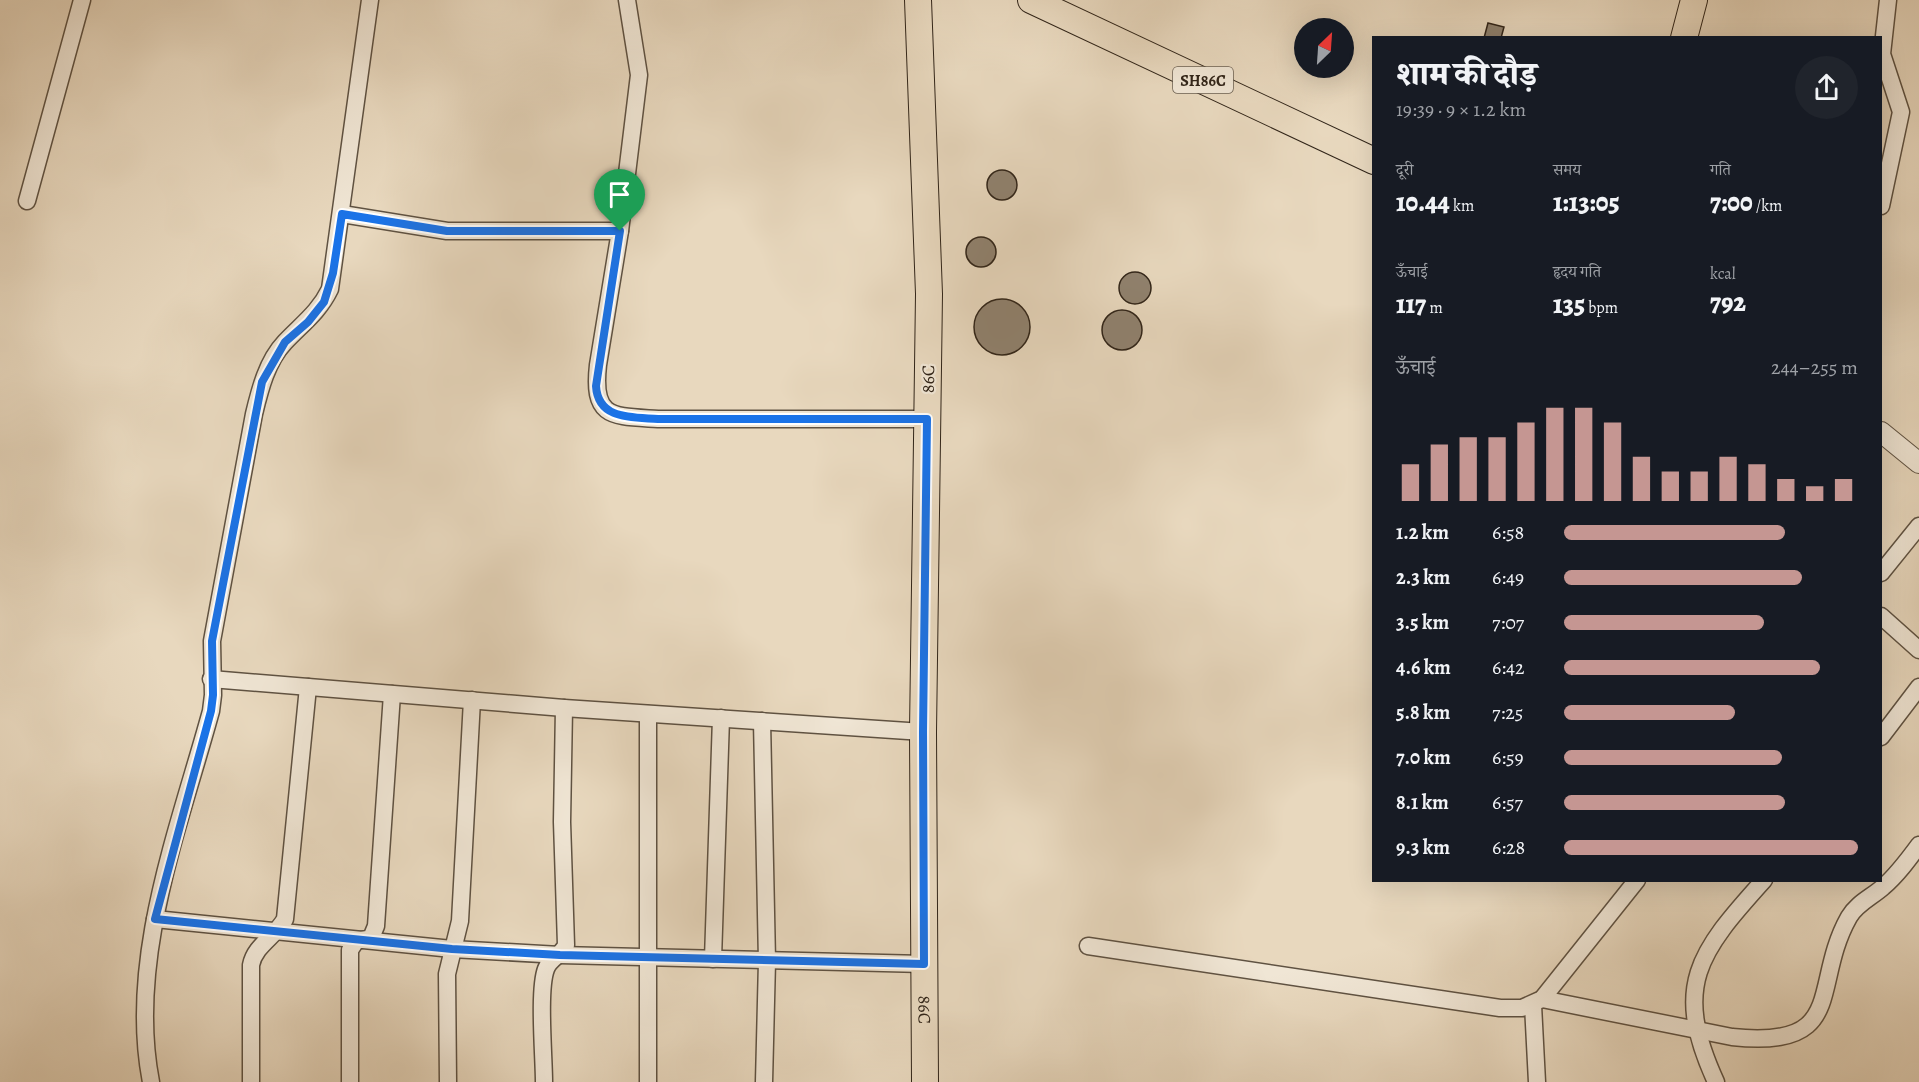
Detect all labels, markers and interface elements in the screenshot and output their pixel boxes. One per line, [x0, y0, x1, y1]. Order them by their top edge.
north arrow [1294, 18, 1354, 78]
map controls [1294, 18, 1354, 78]
text: शाम की दौड़ [1396, 51, 1537, 96]
button: share [1795, 56, 1858, 119]
road number: SH86C [1173, 67, 1233, 93]
text: 19:39 · 9 × 1.2 km [1396, 96, 1526, 123]
text: दूरी [1396, 159, 1413, 181]
text: समय [1553, 159, 1581, 181]
text: गति [1710, 159, 1731, 181]
pin [594, 169, 645, 231]
icon: arrive [603, 178, 636, 211]
text: 10.44 [1396, 185, 1450, 220]
text: 1:13:05 [1553, 185, 1620, 220]
text: 7:00 [1710, 185, 1753, 220]
text: km [1450, 195, 1474, 217]
text: /km [1753, 195, 1782, 217]
text: ऊँचाई [1396, 261, 1428, 283]
text: हृदय गति [1553, 261, 1601, 283]
text: kcal [1710, 263, 1736, 285]
text: 792 [1710, 285, 1746, 320]
text: 117 [1396, 287, 1426, 322]
text: 135 [1553, 287, 1585, 322]
text: m [1426, 297, 1443, 319]
text: bpm [1585, 297, 1618, 319]
text: ऊँचाई [1396, 354, 1435, 381]
text: 244–255 m [1771, 354, 1858, 381]
street label: 86C [916, 365, 940, 393]
text: 1.2 km [1396, 519, 1449, 546]
text: 6:58 [1492, 519, 1524, 546]
text: 2.3 km [1396, 564, 1450, 591]
text: 6:49 [1492, 564, 1524, 591]
text: 3.5 km [1396, 609, 1449, 636]
text: 7:07 [1492, 609, 1524, 636]
text: 4.6 km [1396, 654, 1451, 681]
text: 6:42 [1492, 654, 1525, 681]
text: 5.8 km [1396, 699, 1450, 726]
text: 7:25 [1492, 699, 1523, 726]
text: 7.0 km [1396, 744, 1451, 771]
text: 6:59 [1492, 744, 1524, 771]
text: 8.1 km [1396, 789, 1449, 816]
text: 6:57 [1492, 789, 1523, 816]
text: 9.3 km [1396, 834, 1450, 861]
text: 6:28 [1492, 834, 1525, 861]
street label: 86C [913, 996, 937, 1024]

